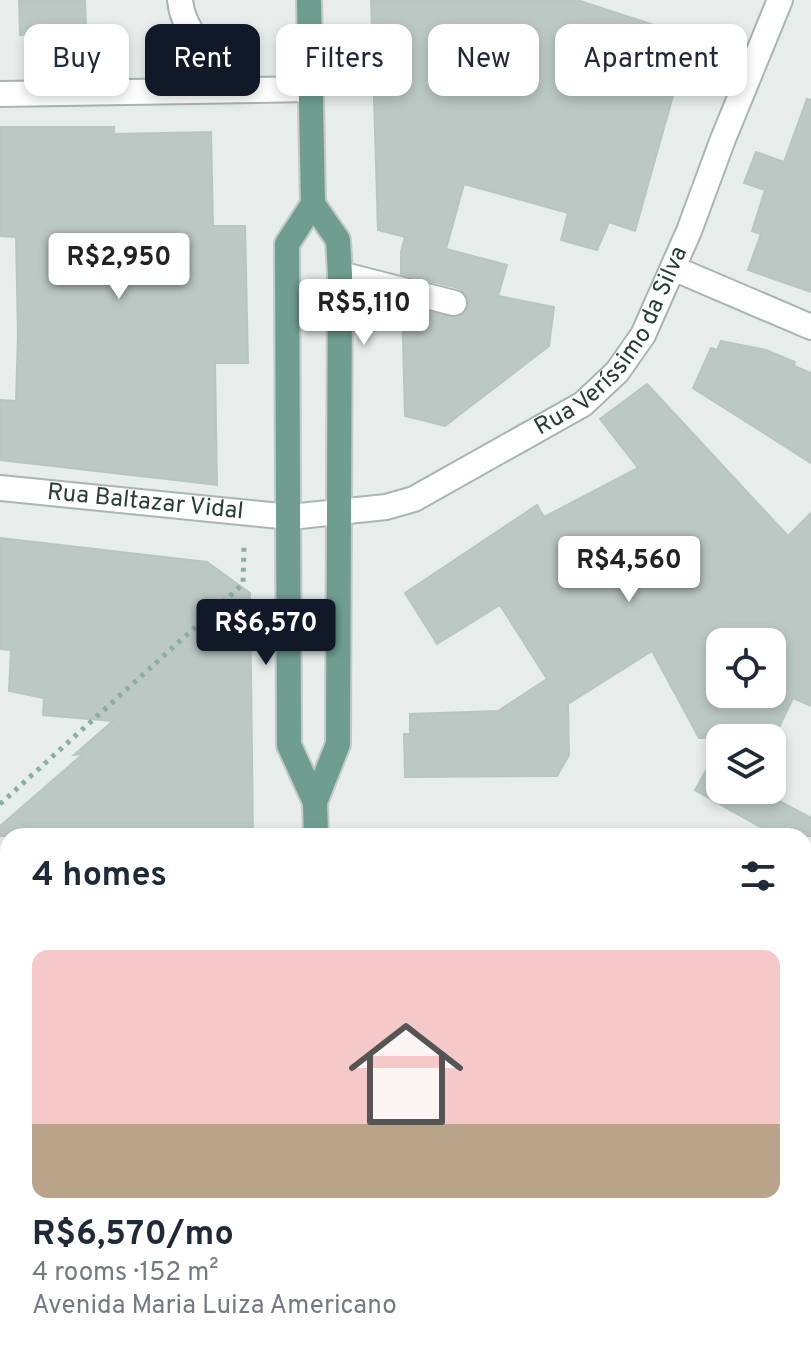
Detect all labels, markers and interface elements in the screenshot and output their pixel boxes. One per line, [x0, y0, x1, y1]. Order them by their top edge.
chip: Buy [24, 24, 129, 96]
chip: Rent [145, 24, 260, 96]
chip: Filters [276, 24, 412, 96]
chip: New [428, 24, 539, 96]
chip: Apartment [555, 24, 747, 96]
pin: R$2,950 [45, 233, 193, 301]
text: R$2,950 [67, 242, 171, 275]
street label: Rua Veríssimo da Silva [529, 242, 695, 443]
pin: R$5,110 [290, 279, 438, 347]
text: R$5,110 [317, 288, 411, 321]
street label: Rua Baltazar Vidal [46, 478, 245, 527]
pin: R$4,560 [555, 536, 703, 604]
text: R$4,560 [576, 545, 682, 578]
pin: R$6,570 [192, 599, 340, 667]
text: R$6,570 [214, 608, 318, 641]
map controls [706, 628, 786, 804]
button: locate [706, 628, 786, 708]
button: layers [706, 724, 786, 804]
icon: filters [736, 854, 780, 898]
text: 4 homes [32, 855, 167, 898]
icon: home [334, 1002, 478, 1146]
text: R$6,570/mo [32, 1214, 234, 1257]
text: 4 rooms · 152 m² [32, 1257, 219, 1290]
text: Avenida Maria Luiza Americano [32, 1290, 397, 1323]

